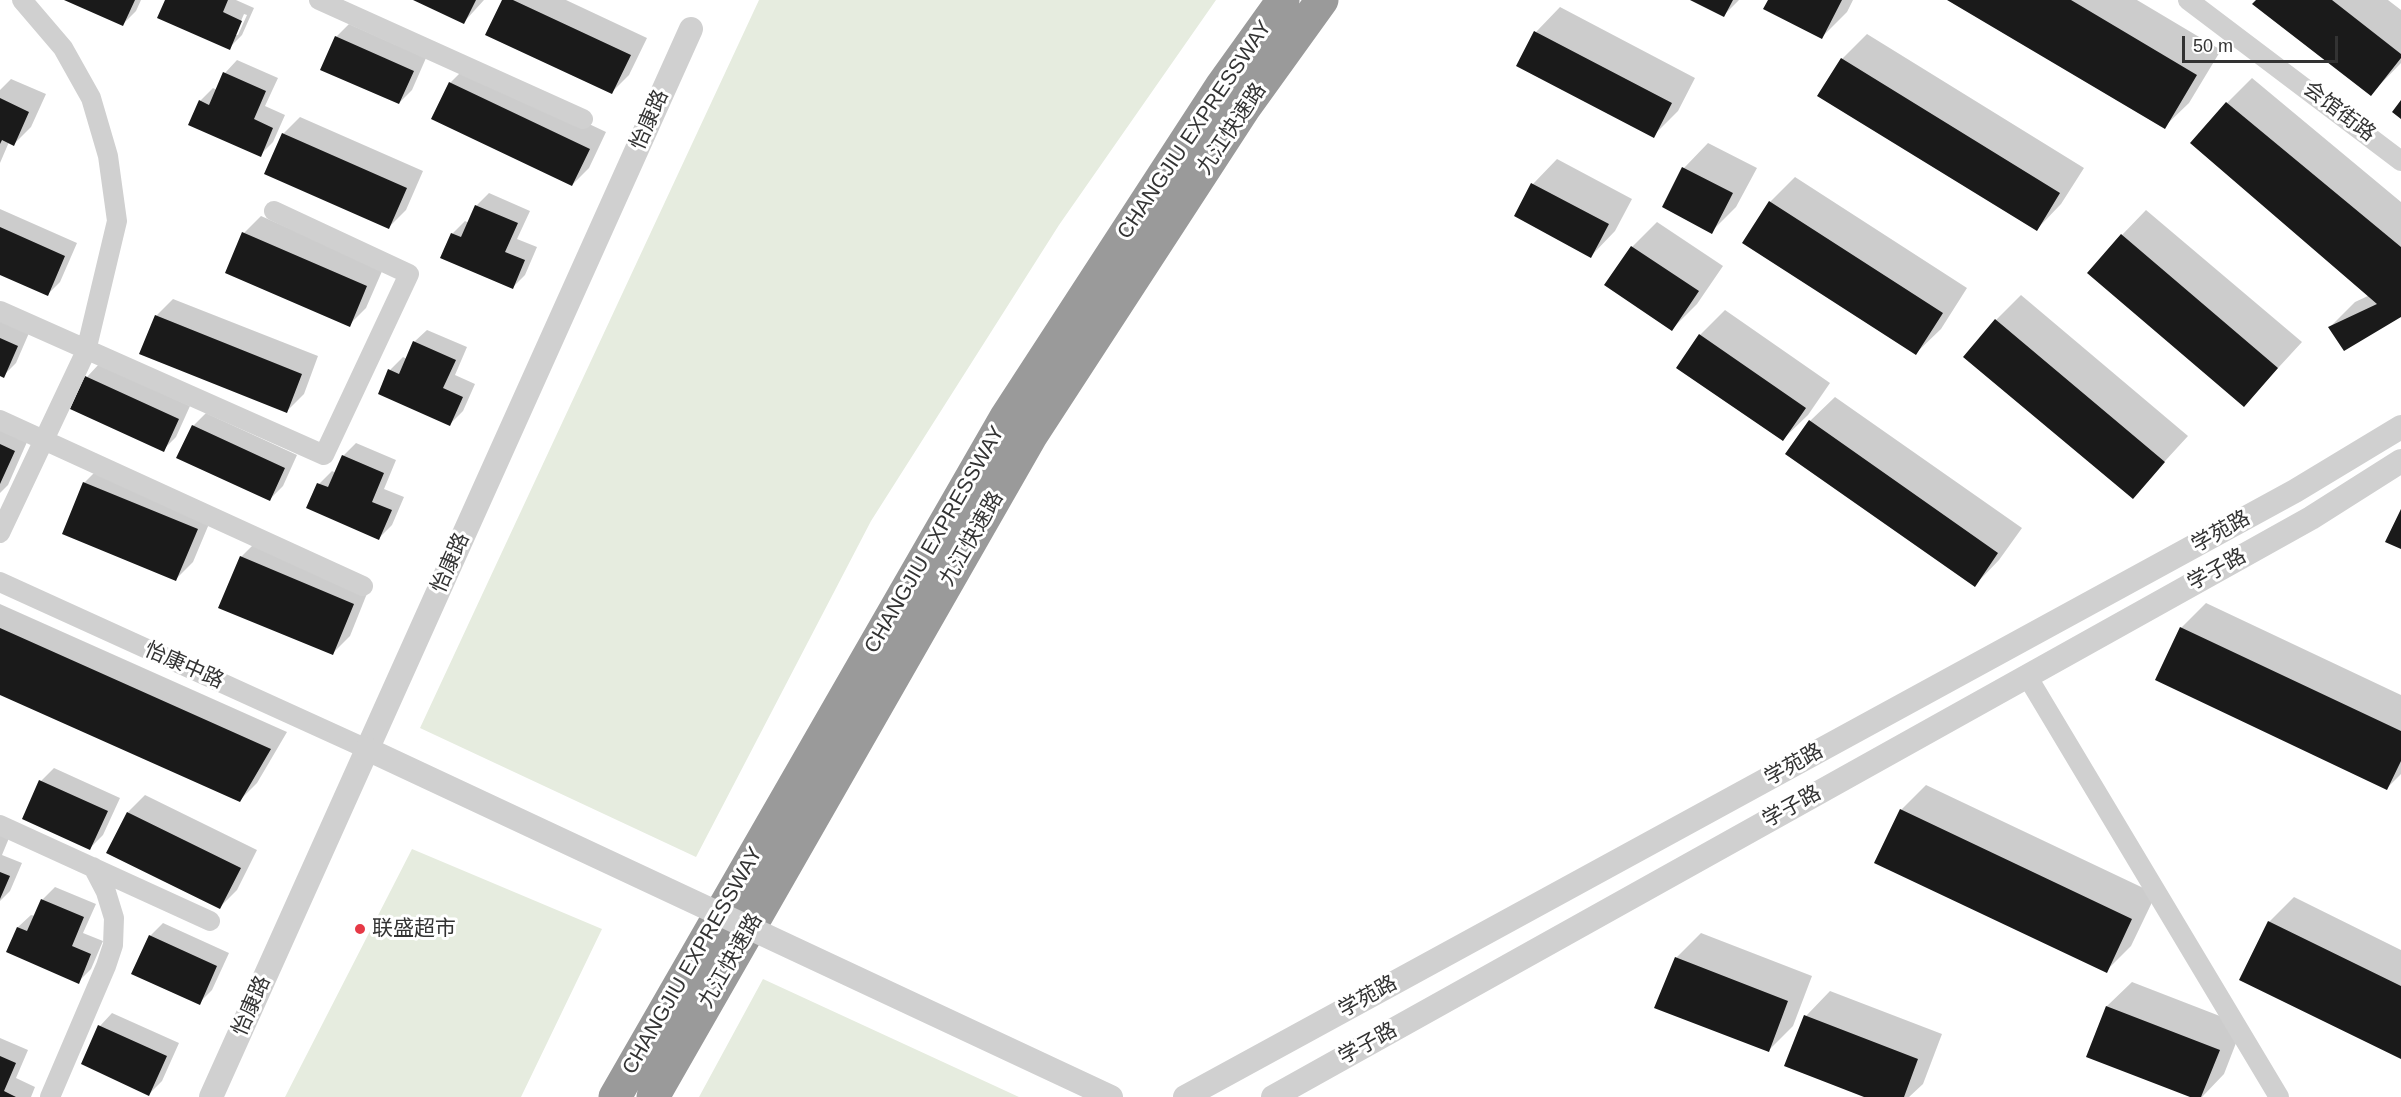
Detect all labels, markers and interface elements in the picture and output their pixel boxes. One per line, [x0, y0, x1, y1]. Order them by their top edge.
street label: CHANGJIU EXPRESSWAY [1112, 16, 1278, 244]
scale bar [2185, 24, 2341, 62]
text: 50 m [2193, 36, 2233, 56]
street label: 会馆街路 [2298, 77, 2380, 147]
street label: 九江快速路 [1192, 78, 1272, 180]
street label: 怡康路 [626, 86, 674, 154]
street label: CHANGJIU EXPRESSWAY [860, 422, 1010, 658]
street label: 九江快速路 [935, 487, 1009, 591]
street label: 学苑路 [2187, 506, 2255, 558]
street label: 怡康路 [427, 529, 475, 597]
street label: 学子路 [2183, 544, 2251, 596]
street label: 怡康中路 [141, 637, 227, 695]
street label: 学苑路 [1760, 739, 1828, 791]
street label: 学子路 [1758, 781, 1826, 833]
street label: CHANGJIU EXPRESSWAY [618, 843, 768, 1079]
street label: 九江快速路 [694, 909, 768, 1013]
place label: 联盛超市 [372, 916, 456, 942]
marker: 联盛超市 [353, 922, 367, 936]
street label: 学苑路 [1334, 971, 1402, 1023]
street label: 怡康路 [228, 972, 276, 1040]
street label: 学子路 [1334, 1018, 1402, 1070]

